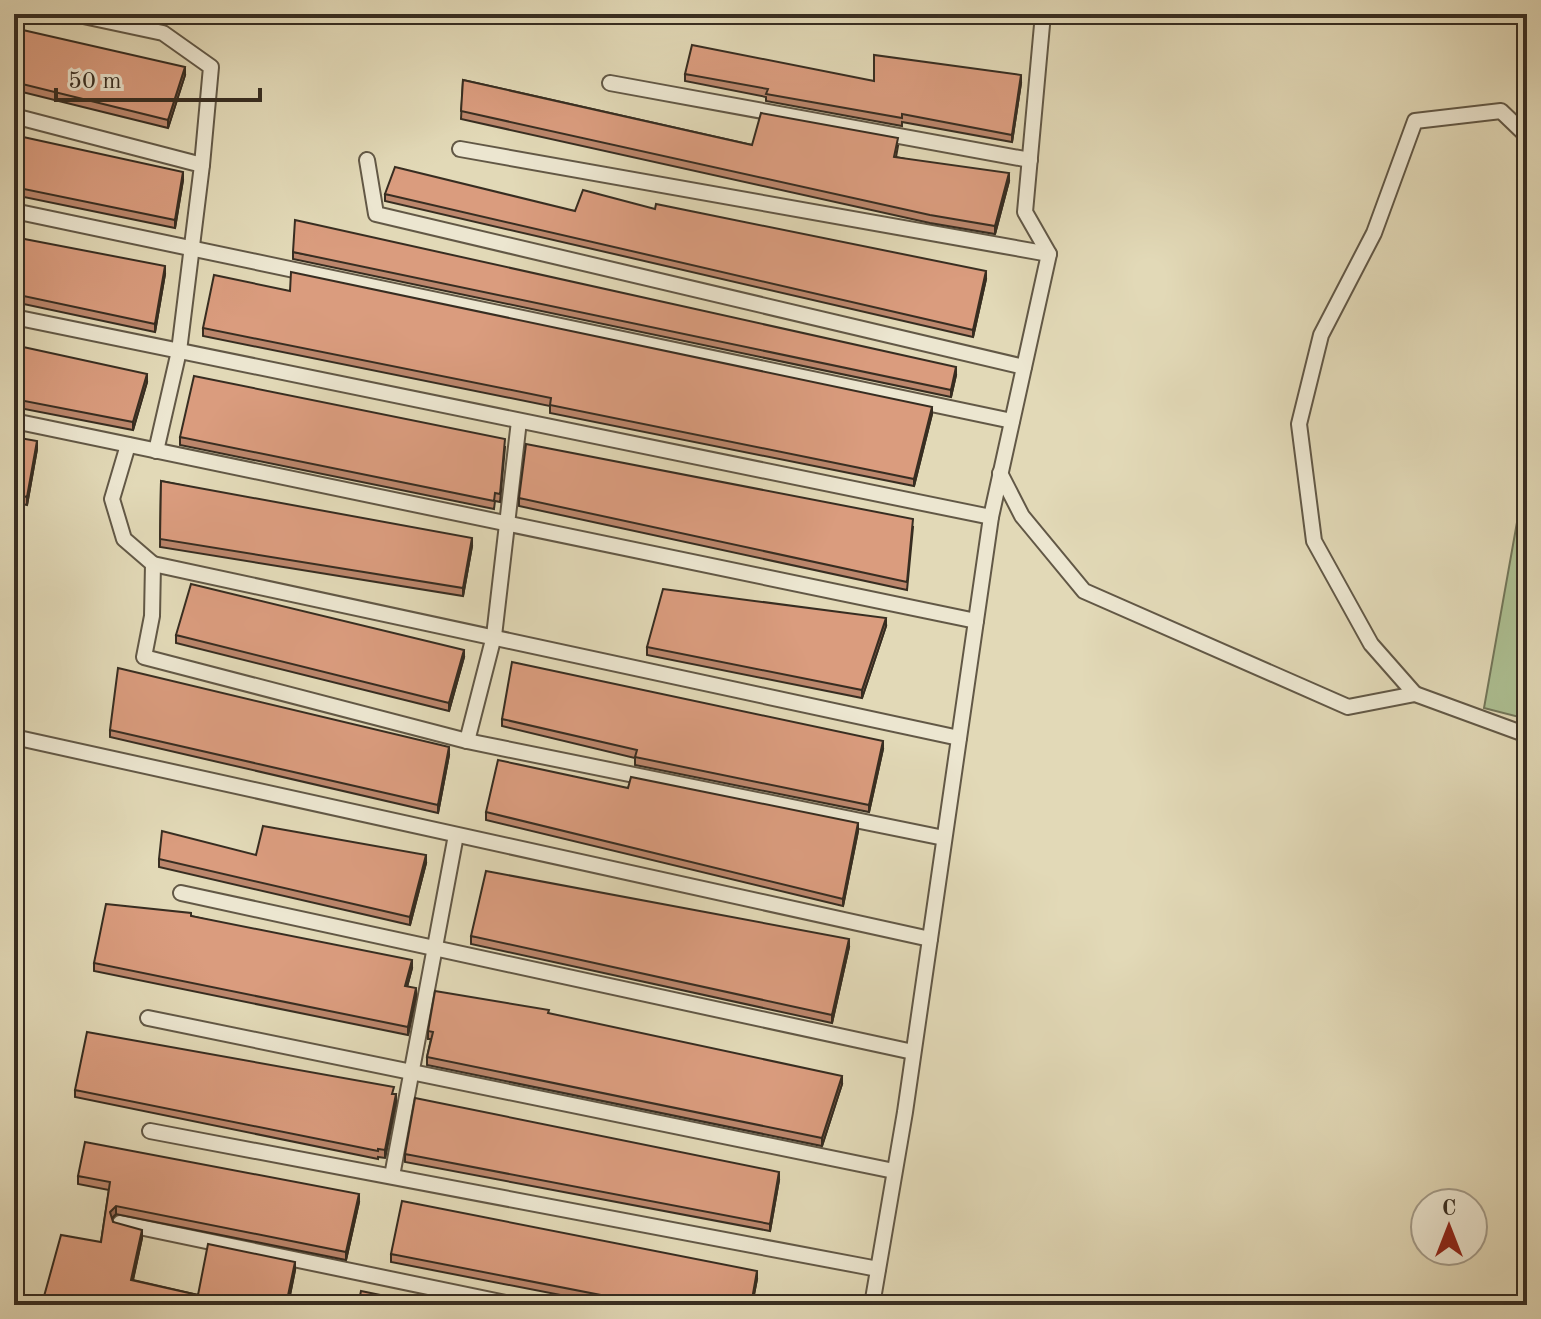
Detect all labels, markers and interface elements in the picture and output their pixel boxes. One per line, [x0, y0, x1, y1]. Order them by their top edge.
scale bar [56, 52, 260, 102]
text: 50 m [68, 70, 122, 94]
north arrow [1409, 1187, 1489, 1267]
text: С [1442, 1198, 1456, 1220]

